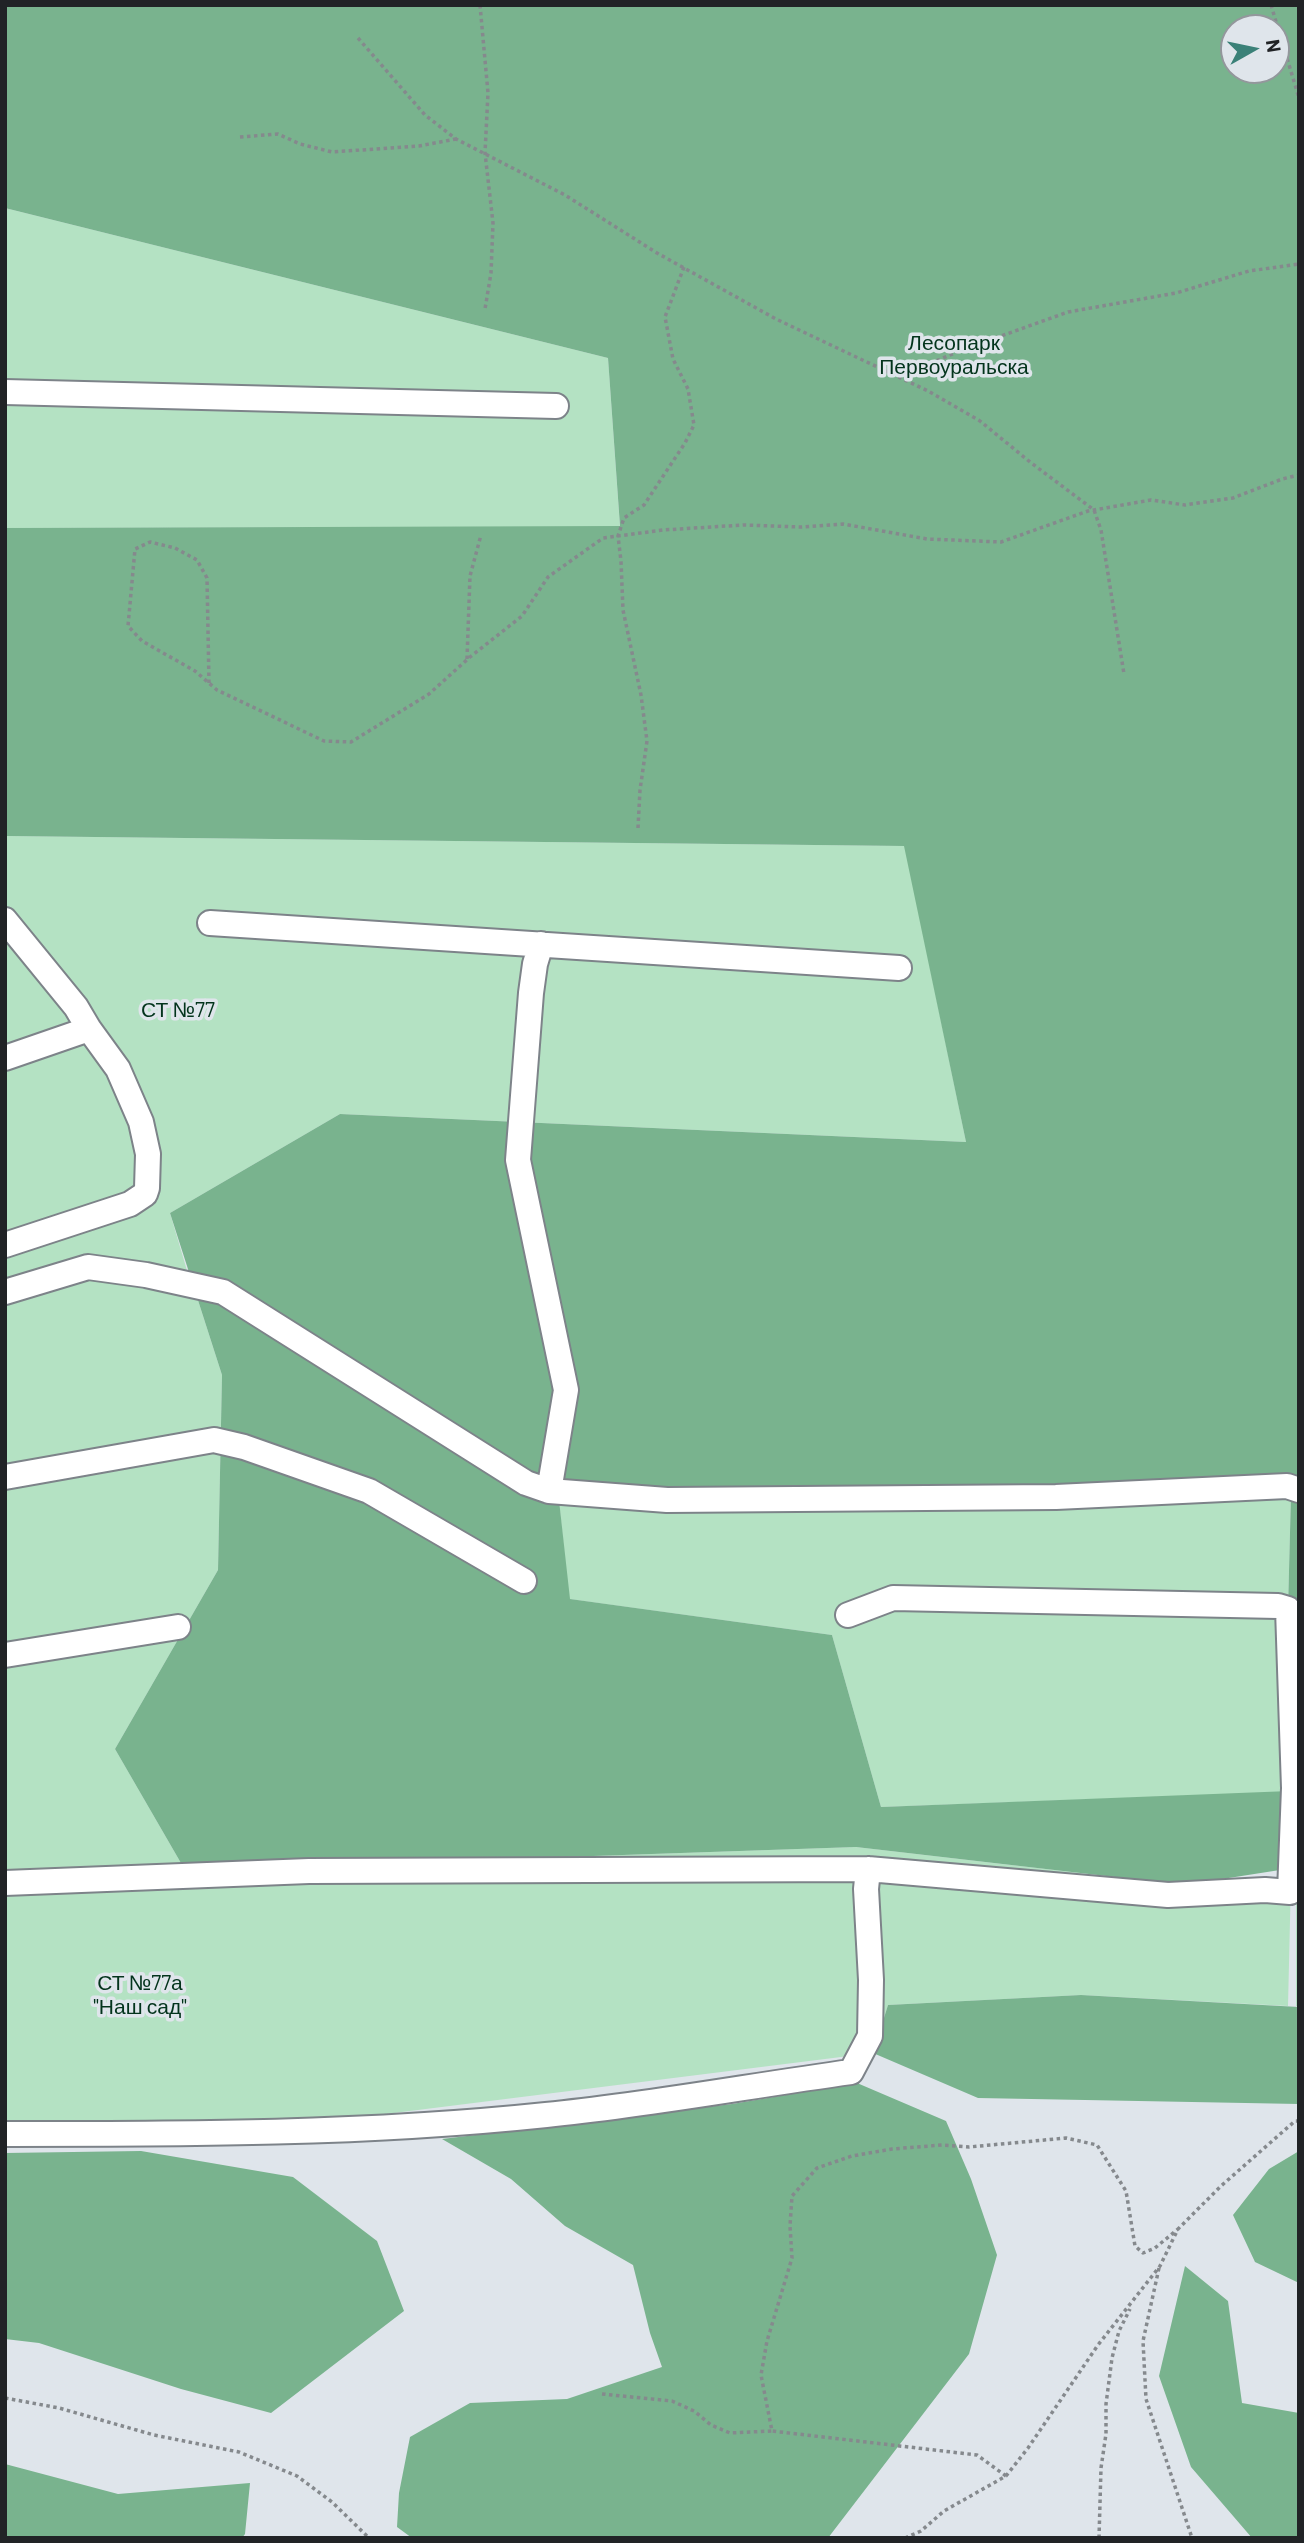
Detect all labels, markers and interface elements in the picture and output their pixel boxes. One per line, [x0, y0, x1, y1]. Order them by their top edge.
north arrow [1220, 14, 1290, 84]
text: N [1262, 38, 1287, 54]
park label: Лесопарк Первоуральска [879, 330, 1029, 380]
park label: СТ №77 [141, 997, 215, 1023]
park label: СТ №77а "Наш сад" [93, 1970, 187, 2020]

